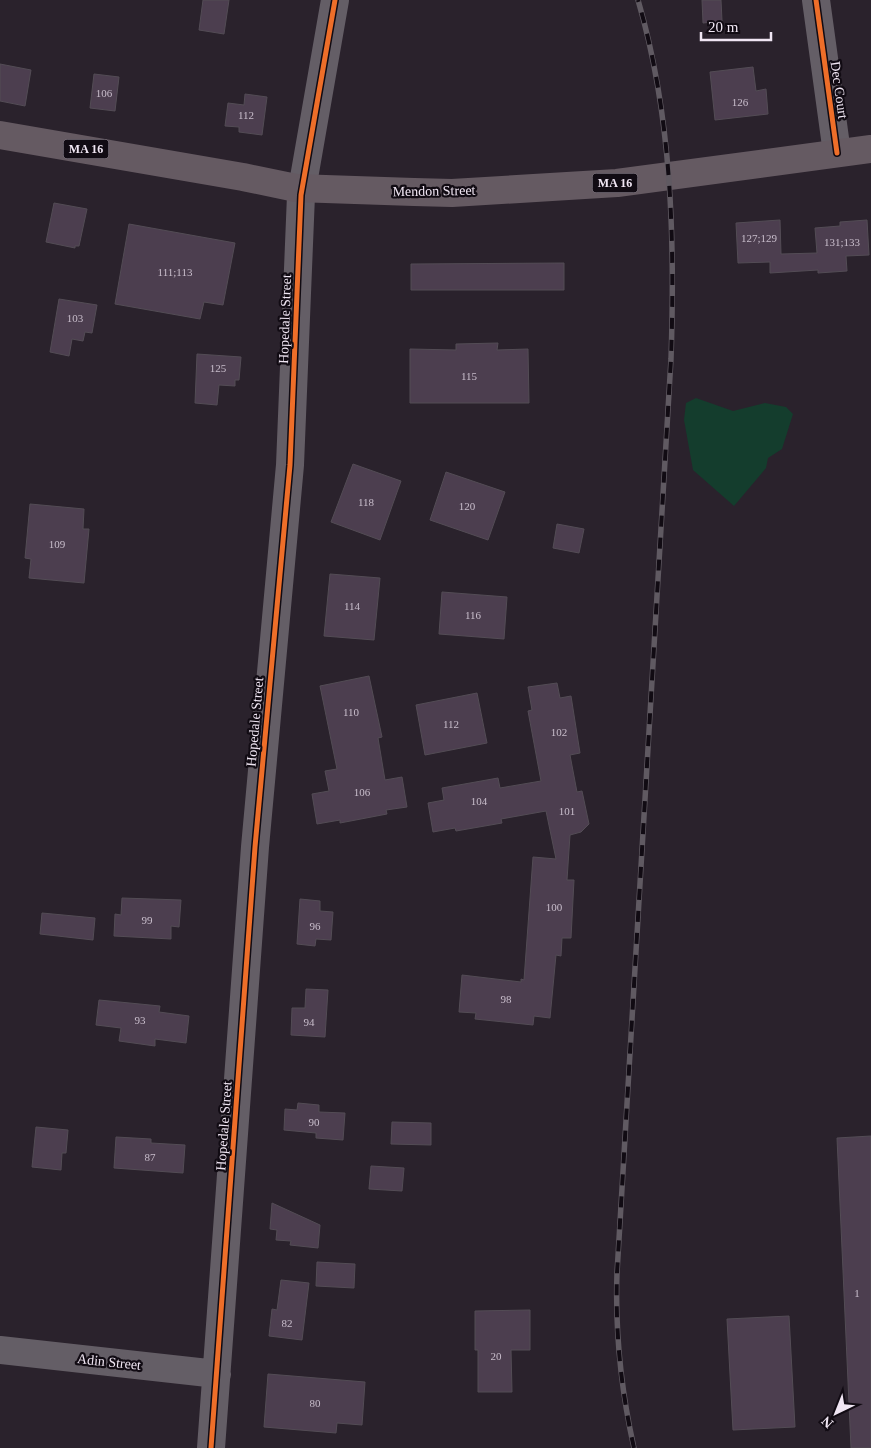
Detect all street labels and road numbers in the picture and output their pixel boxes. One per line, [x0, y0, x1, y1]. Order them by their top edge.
street label: Dec Court [828, 60, 850, 120]
road number: MA 16 [64, 140, 108, 158]
road number: MA 16 [592, 174, 638, 192]
street label: Mendon Street [392, 183, 476, 199]
street label: Hopedale Street [276, 274, 294, 364]
street label: Hopedale Street [244, 677, 266, 767]
street label: Hopedale Street [213, 1081, 235, 1171]
street label: Adin Street [76, 1351, 142, 1373]

